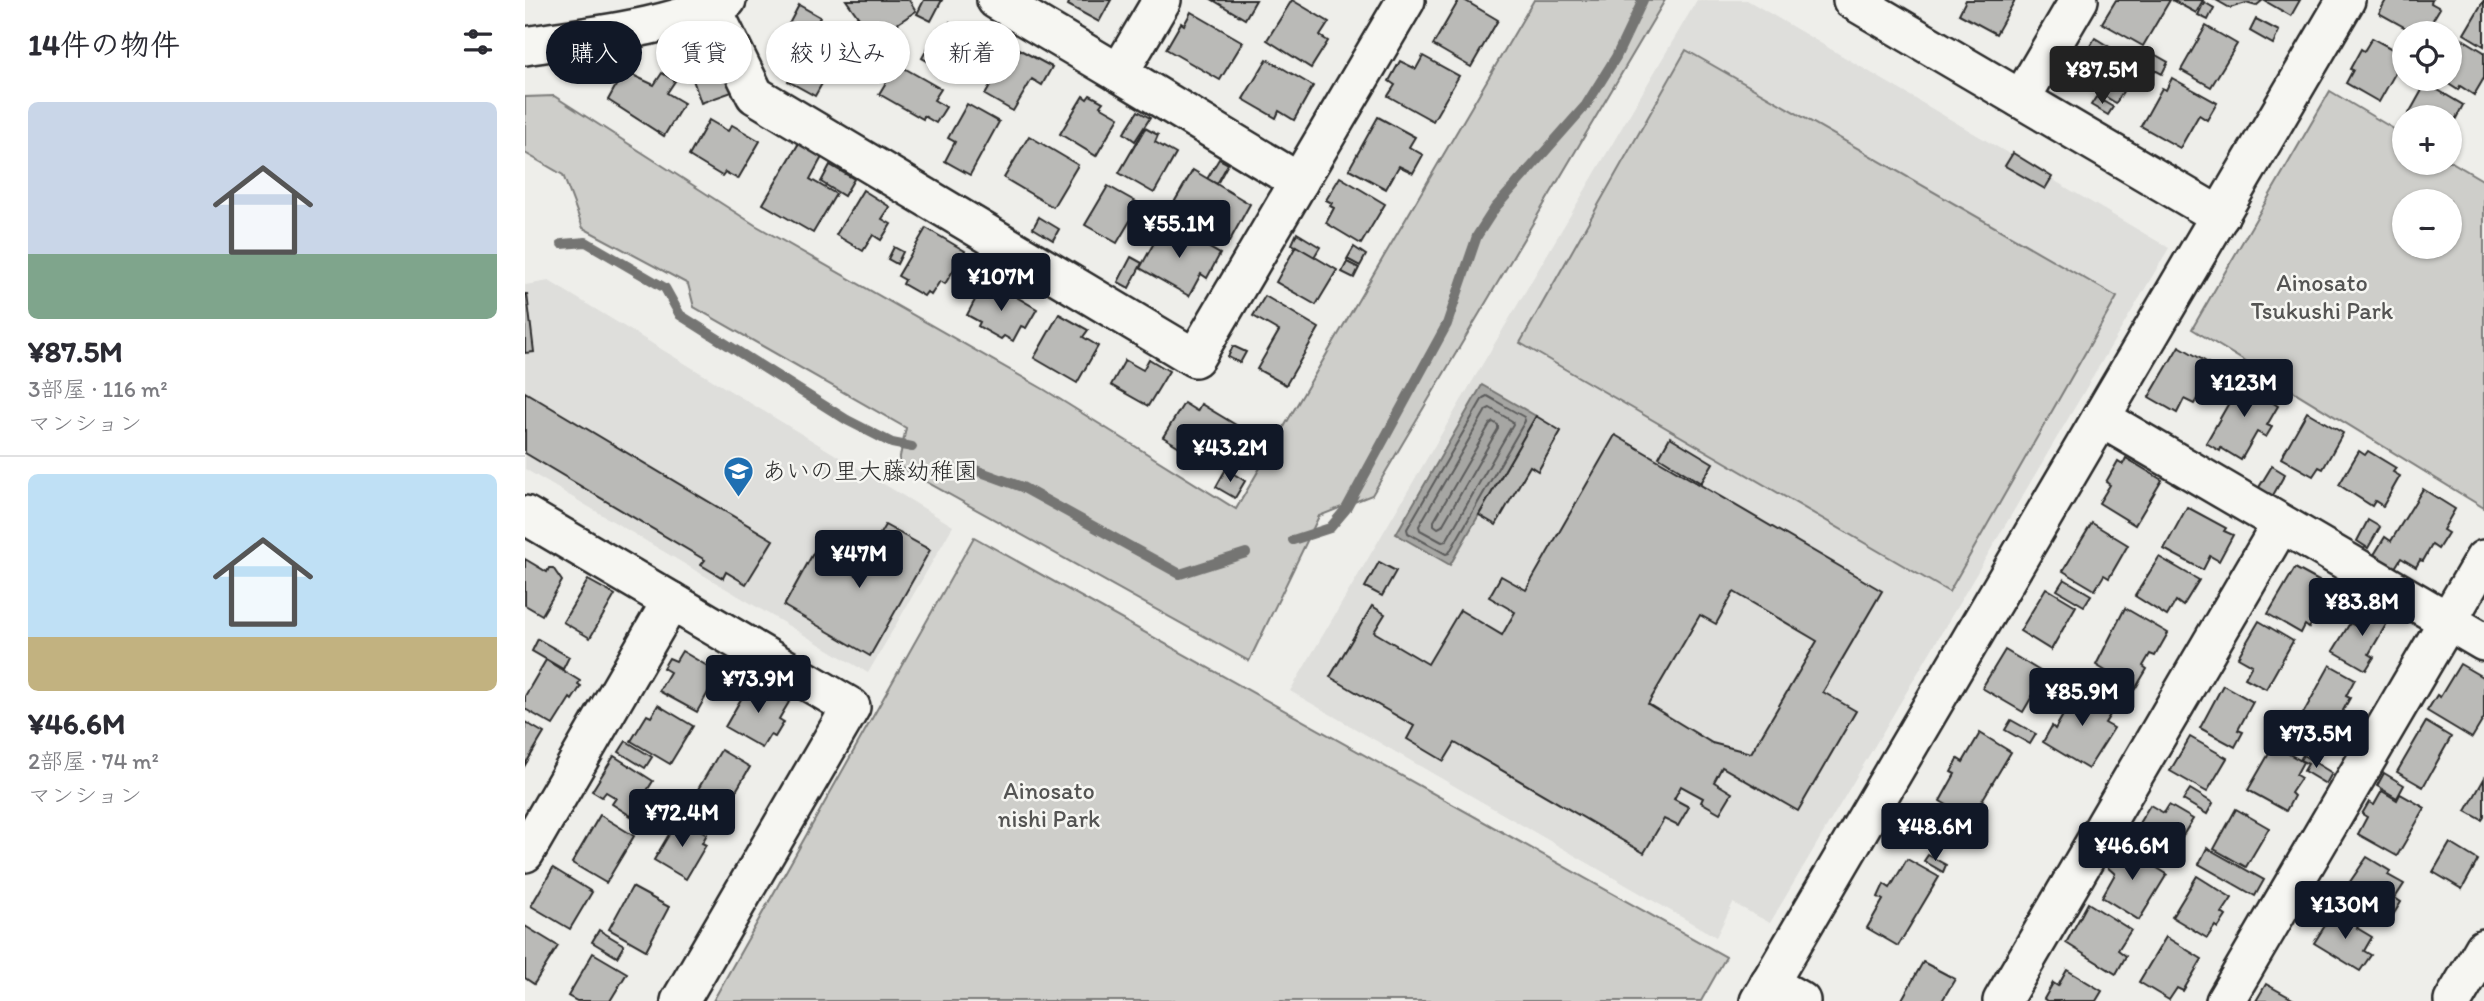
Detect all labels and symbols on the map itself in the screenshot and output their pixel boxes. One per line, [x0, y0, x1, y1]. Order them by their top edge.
pin: ¥87.5M [2045, 46, 2159, 106]
pin: ¥55.1M [1122, 201, 1236, 260]
pin: ¥107M [952, 254, 1050, 313]
park label: Ainosato Tsukushi Park [2251, 268, 2394, 325]
pin: ¥123M [2195, 360, 2293, 419]
pin: ¥43.2M [1173, 424, 1287, 484]
school or university icon: あいの里大藤幼稚園 [722, 454, 756, 498]
place label: あいの里大藤幼稚園 [762, 456, 978, 485]
pin: ¥47M [818, 530, 900, 590]
pin: ¥83.8M [2305, 578, 2419, 638]
pin: ¥73.9M [701, 656, 815, 715]
pin: ¥85.9M [2025, 668, 2139, 728]
pin: ¥73.5M [2259, 710, 2373, 770]
park label: Ainosato nishi Park [998, 776, 1100, 833]
pin: ¥72.4M [625, 790, 739, 849]
pin: ¥48.6M [1878, 804, 1992, 863]
pin: ¥46.6M [2075, 822, 2189, 882]
pin: ¥130M [2296, 881, 2394, 941]

